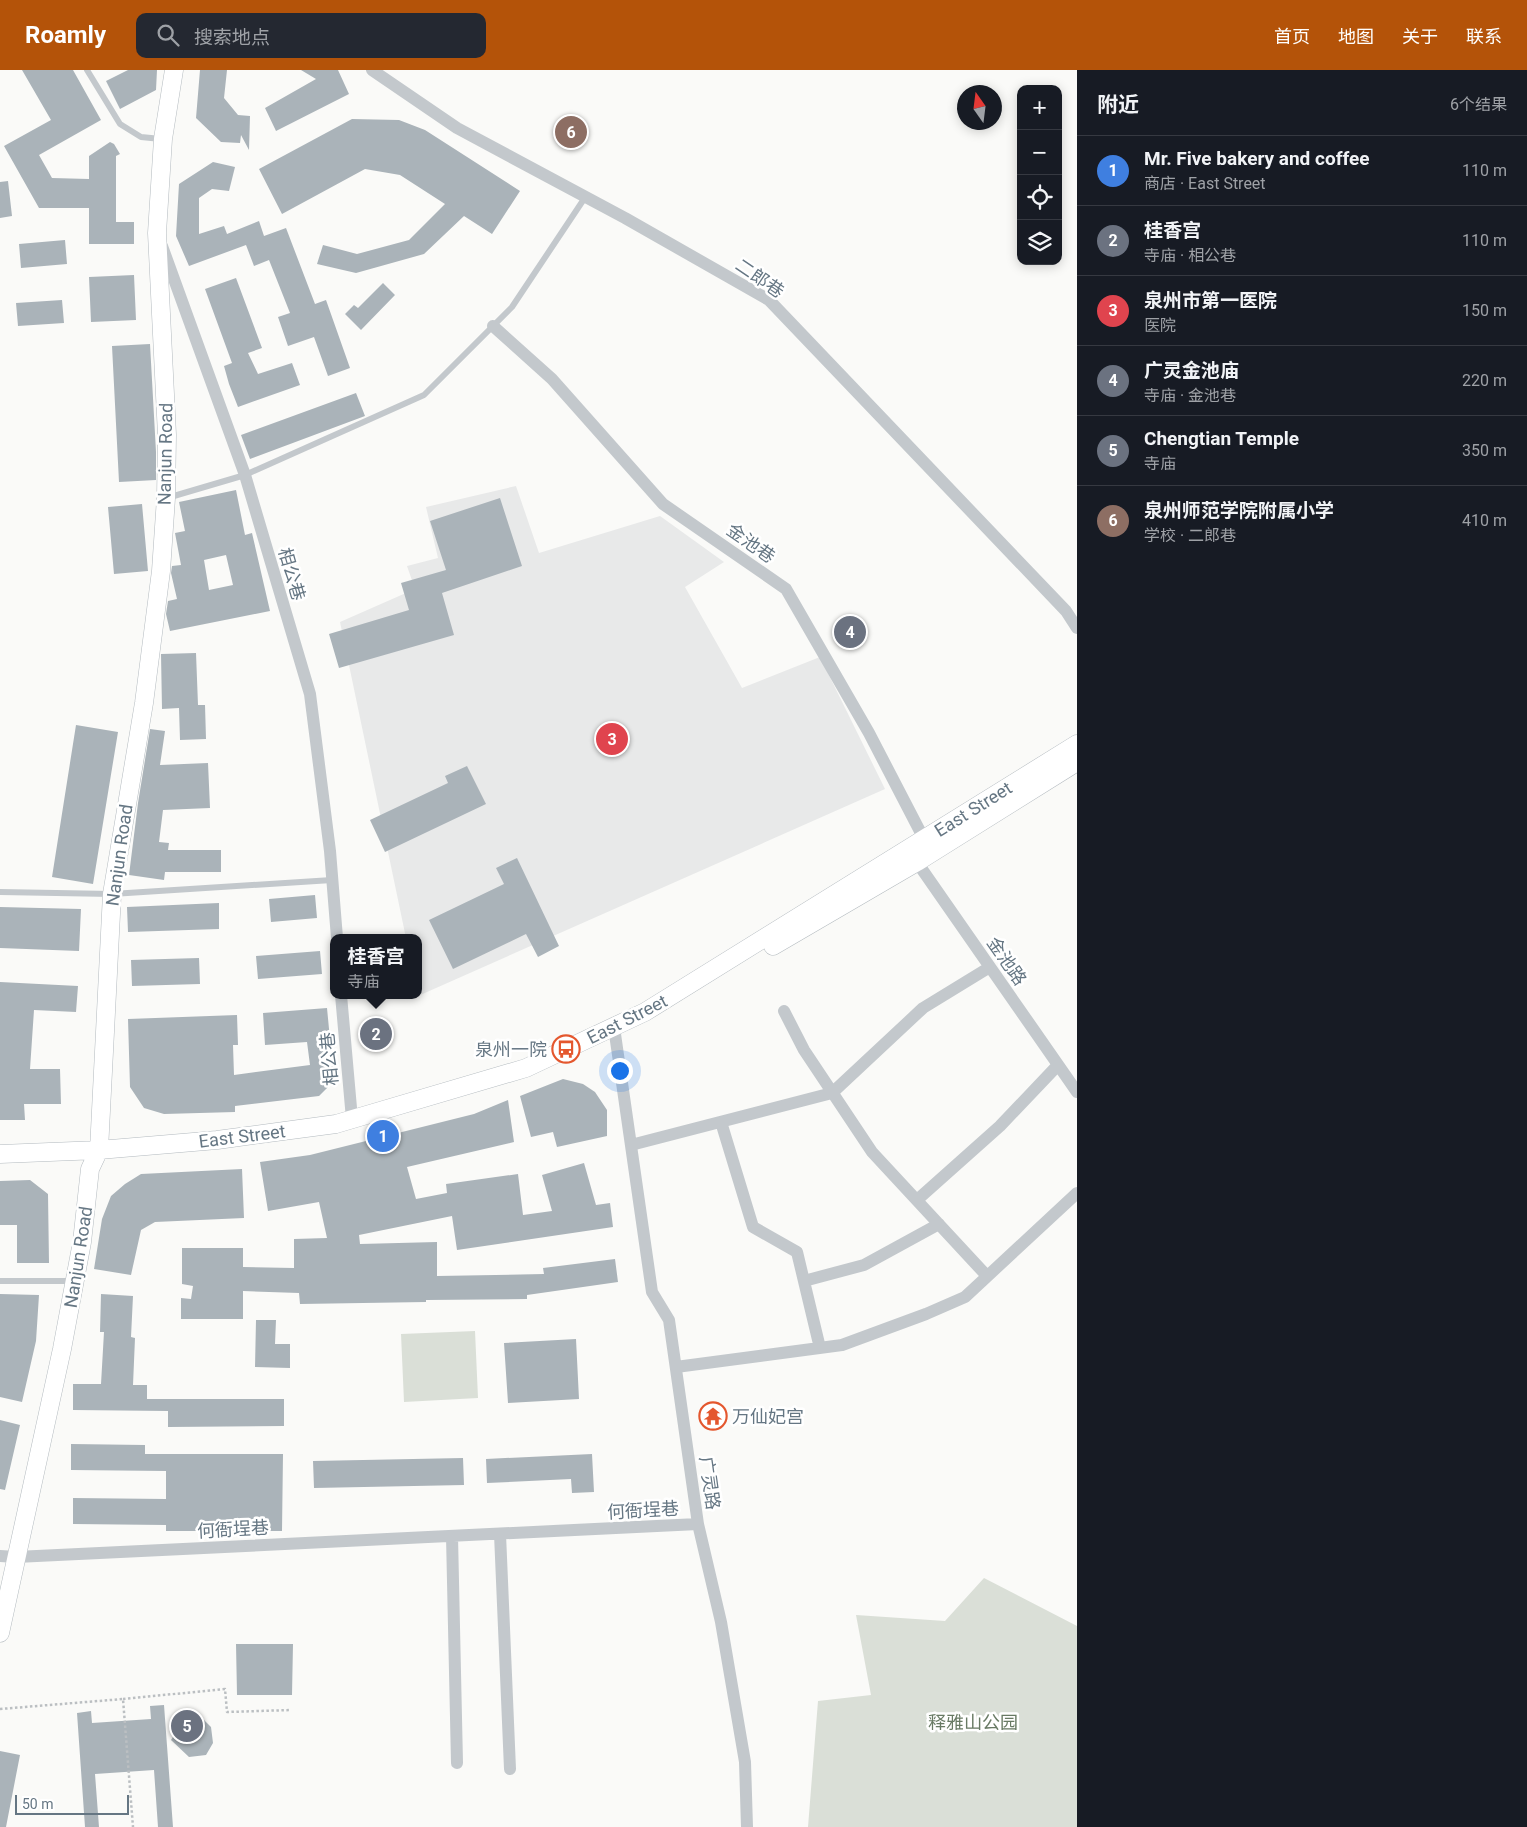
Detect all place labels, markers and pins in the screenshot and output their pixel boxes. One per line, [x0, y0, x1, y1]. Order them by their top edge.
pin: 6 [555, 113, 587, 151]
pin: 4 [834, 613, 866, 651]
pin: 3 [596, 720, 628, 758]
pin: 2 [360, 1015, 392, 1053]
bus stop icon: 泉州一院 [551, 1034, 581, 1064]
place label: 泉州一院 [475, 1039, 547, 1060]
pin: 1 [367, 1117, 399, 1155]
temple icon: 万仙妃宫 [698, 1401, 728, 1431]
place label: 万仙妃宫 [732, 1406, 804, 1427]
pin: 5 [171, 1707, 203, 1745]

